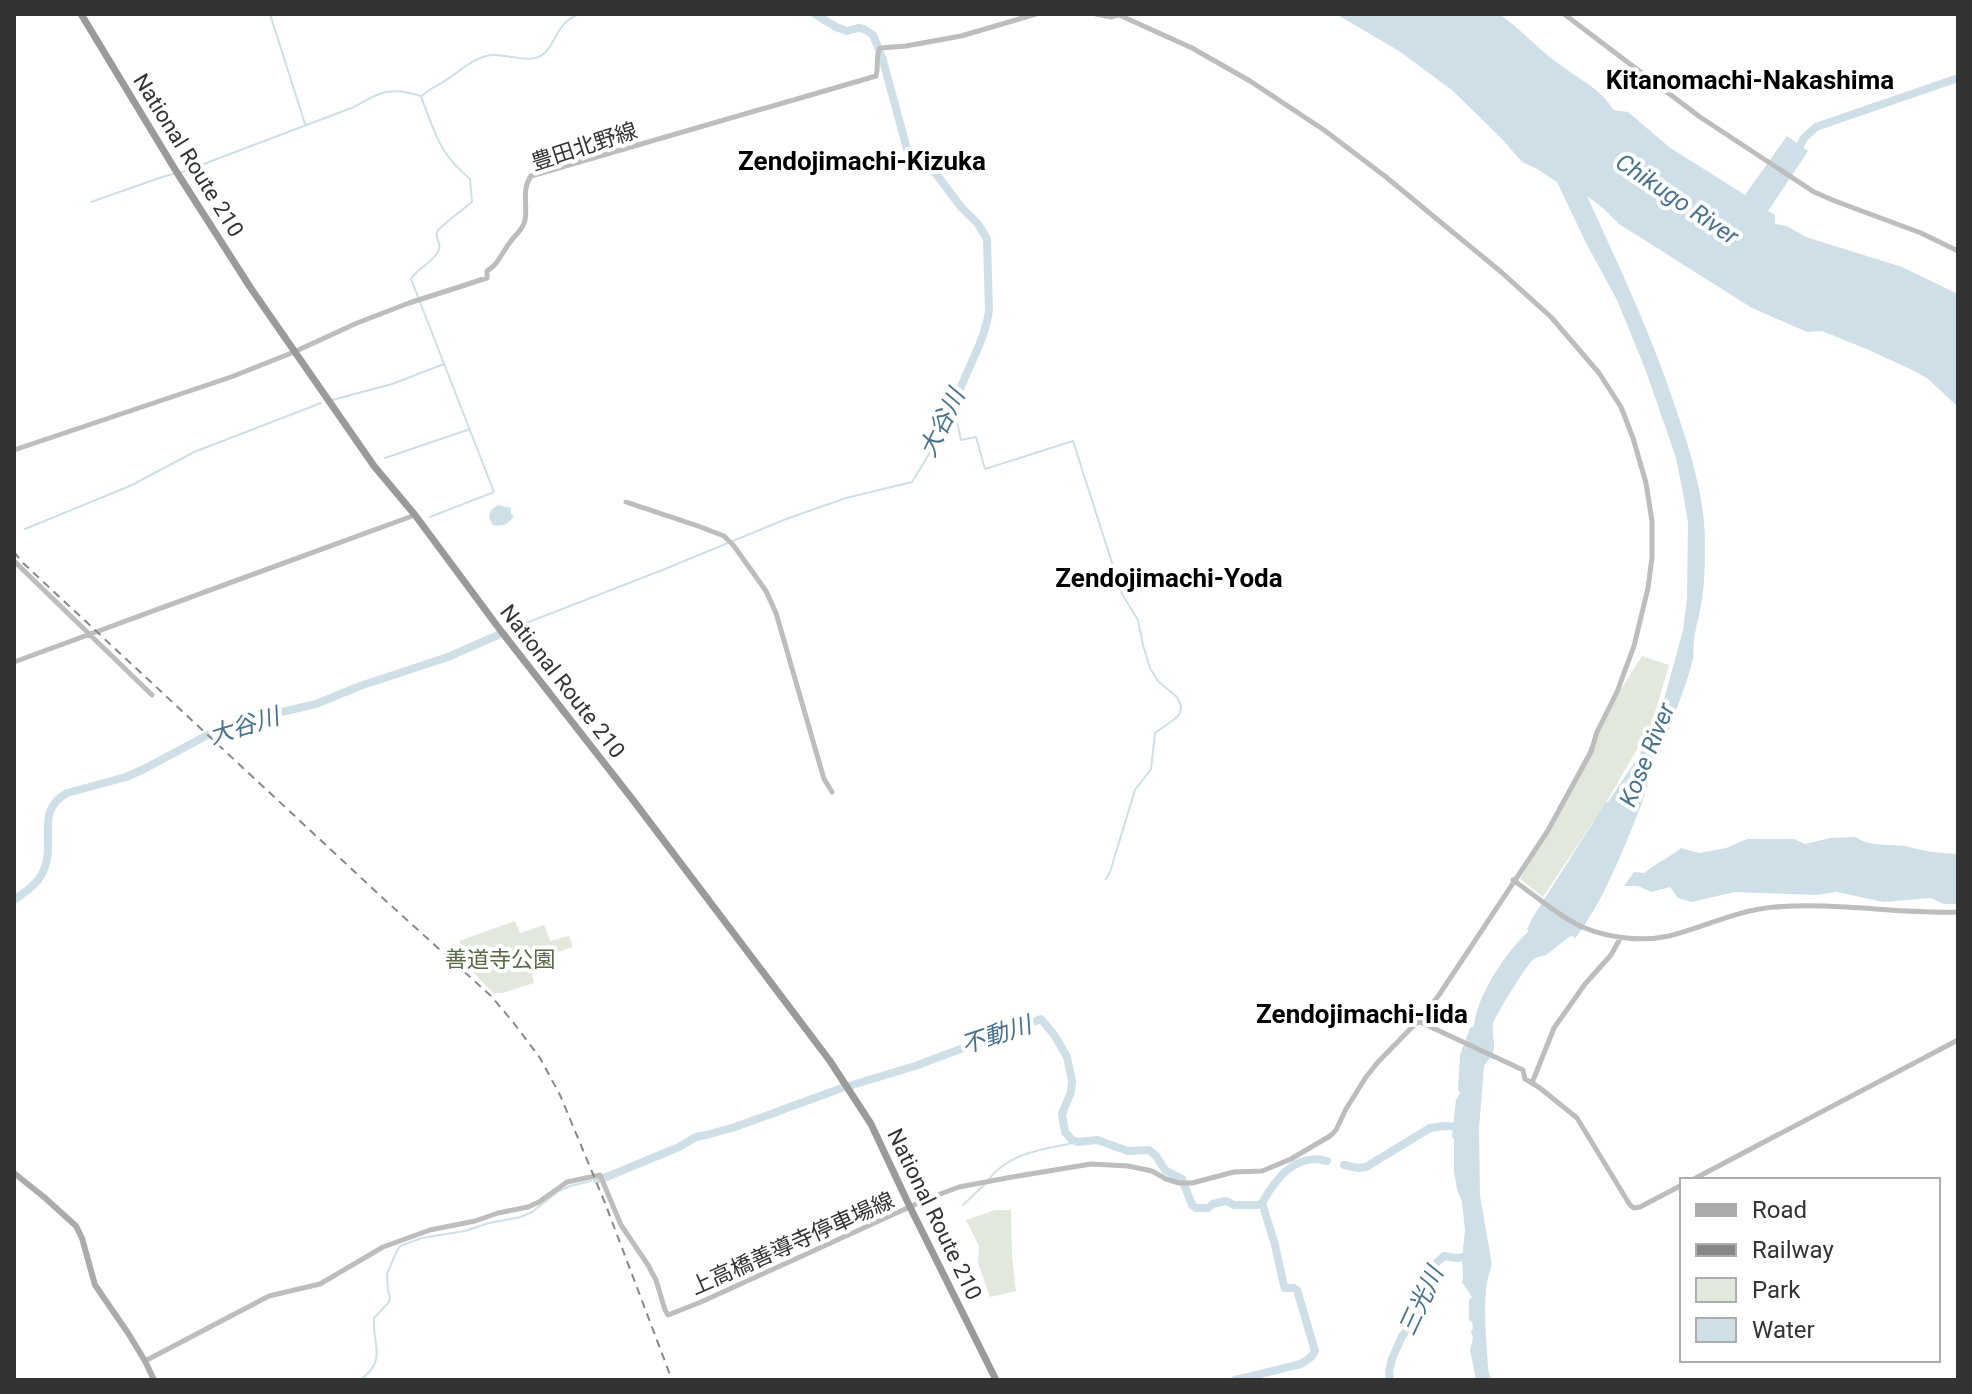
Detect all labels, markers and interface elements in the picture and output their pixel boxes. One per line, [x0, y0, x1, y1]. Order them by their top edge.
district label: Kitanomachi-Nakashima [1606, 65, 1894, 95]
street label: National Route 210 [128, 69, 249, 241]
street label: 豊田北野線 [528, 118, 640, 175]
district label: Zendojimachi-Kizuka [738, 146, 986, 176]
water label: Chikugo River [1610, 148, 1745, 251]
water label: 大谷川 [914, 382, 972, 461]
district label: Zendojimachi-Yoda [1055, 563, 1283, 593]
street label: National Route 210 [495, 600, 630, 763]
water label: Kose River [1614, 698, 1681, 811]
water label: 大谷川 [205, 701, 285, 750]
park label: 善道寺公園 [445, 947, 555, 972]
district label: Zendojimachi-Iida [1256, 999, 1468, 1029]
water label: 不動川 [957, 1010, 1037, 1059]
street label: National Route 210 [882, 1125, 987, 1304]
legend [1680, 1178, 1940, 1362]
street label: 上高橋善導寺停車場線 [687, 1187, 898, 1300]
text: Road [1752, 1196, 1807, 1224]
text: Railway [1752, 1236, 1834, 1264]
water label: 三光川 [1393, 1260, 1450, 1340]
text: Park [1752, 1276, 1801, 1304]
text: Water [1752, 1316, 1815, 1344]

